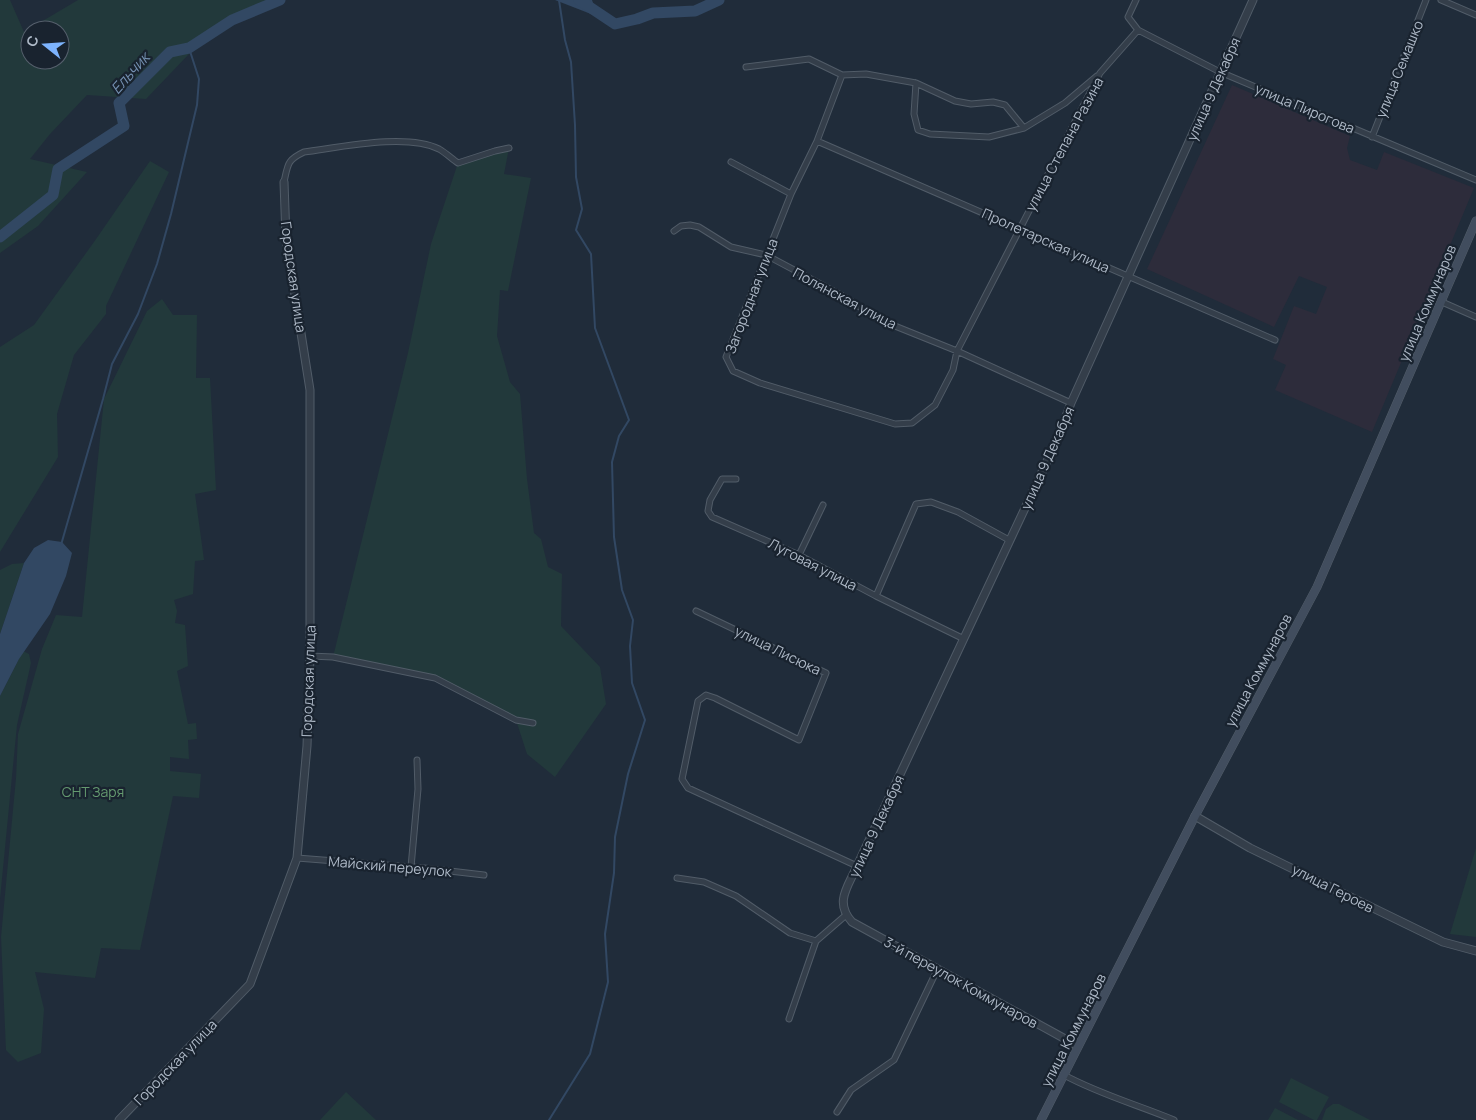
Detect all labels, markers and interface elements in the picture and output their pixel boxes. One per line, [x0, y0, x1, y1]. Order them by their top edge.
street label: улица Семашко [1371, 17, 1427, 121]
north arrow [20, 20, 70, 70]
text: С [21, 33, 43, 49]
street label: улица 9 Декабря [1182, 34, 1244, 144]
water label: Ельчик [106, 46, 156, 98]
street label: улица Степана Разина [1021, 74, 1107, 214]
street label: улица Пирогова [1252, 78, 1358, 138]
street label: Пролетарская улица [979, 203, 1113, 277]
street label: Городская улица [277, 220, 311, 334]
street label: Загородная улица [720, 236, 782, 356]
street label: улица Коммунаров [1394, 241, 1460, 364]
street label: Полянская улица [790, 263, 900, 333]
street label: улица 9 Декабря [1016, 403, 1078, 513]
street label: Луговая улица [765, 533, 861, 595]
street label: улица Коммунаров [1220, 610, 1296, 730]
street label: улица Лисюка [732, 621, 824, 679]
street label: Городская улица [297, 625, 319, 737]
street label: улица 9 Декабря [844, 772, 908, 880]
park label: СНТ Заря [62, 782, 124, 801]
street label: Майский переулок [328, 851, 454, 881]
street label: улица Героев [1289, 859, 1378, 917]
street label: 3-й переулок Коммунаров [881, 932, 1042, 1032]
street label: улица Коммунаров [1036, 969, 1110, 1090]
street label: Городская улица [129, 1015, 221, 1109]

